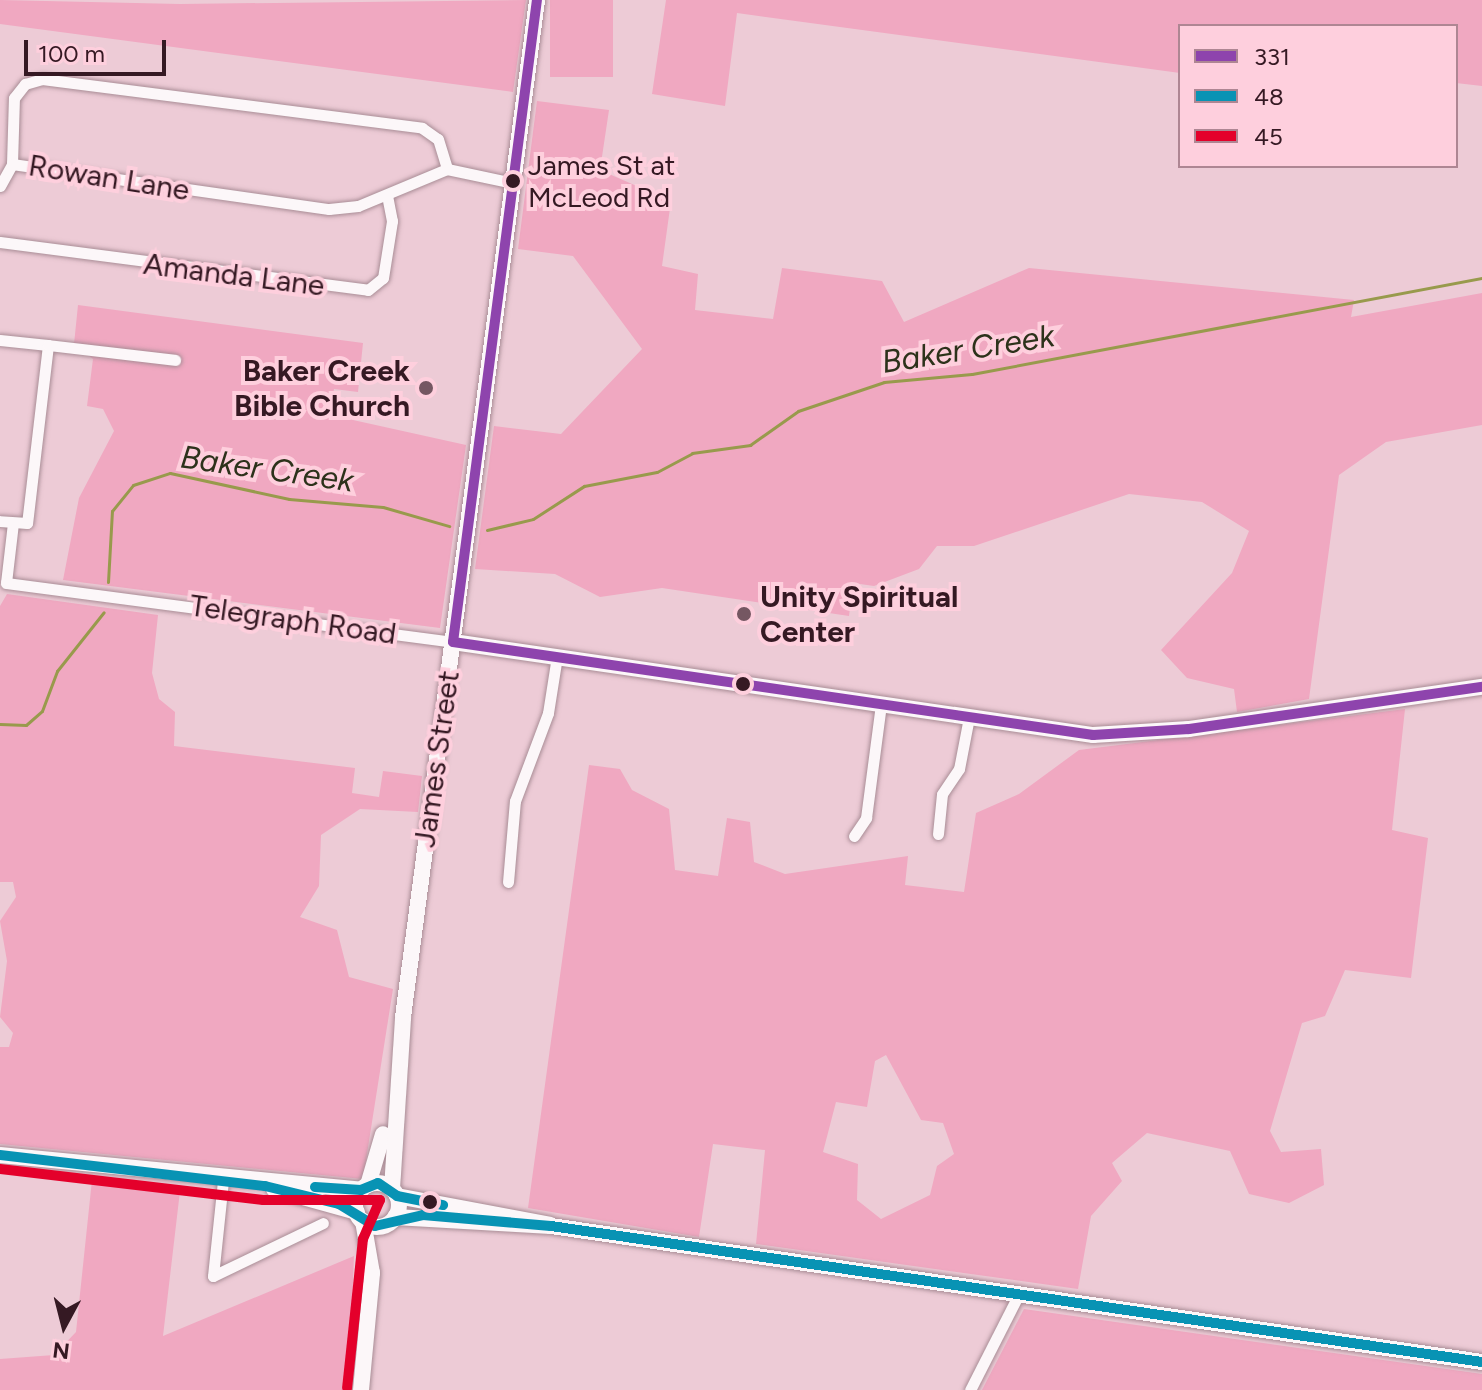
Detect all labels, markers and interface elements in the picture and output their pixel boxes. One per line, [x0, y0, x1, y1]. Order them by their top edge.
scale bar [28, 24, 170, 74]
legend [1178, 24, 1458, 168]
text: 100 m [38, 39, 105, 68]
text: 331 [1254, 42, 1290, 71]
text: 48 [1254, 82, 1284, 111]
text: 45 [1254, 122, 1283, 151]
street label: Rowan Lane [26, 148, 192, 208]
place label: James St at McLeod Rd [528, 148, 675, 214]
marker: James St at McLeod Rd [505, 173, 521, 189]
street label: Amanda Lane [141, 246, 327, 304]
water label: Baker Creek [879, 316, 1057, 382]
place label: Baker Creek Bible Church [234, 353, 410, 424]
marker: Baker Creek Bible Church [417, 379, 435, 397]
water label: Baker Creek [178, 438, 356, 500]
place label: Unity Spiritual Center [760, 579, 958, 650]
street label: Telegraph Road [187, 588, 399, 652]
marker: Unity Spiritual Center [735, 605, 753, 623]
street label: James Street [407, 668, 467, 850]
unlabelled marker [735, 676, 751, 692]
unlabelled marker [422, 1194, 438, 1210]
north arrow [24, 1286, 104, 1366]
text: N [51, 1336, 71, 1365]

